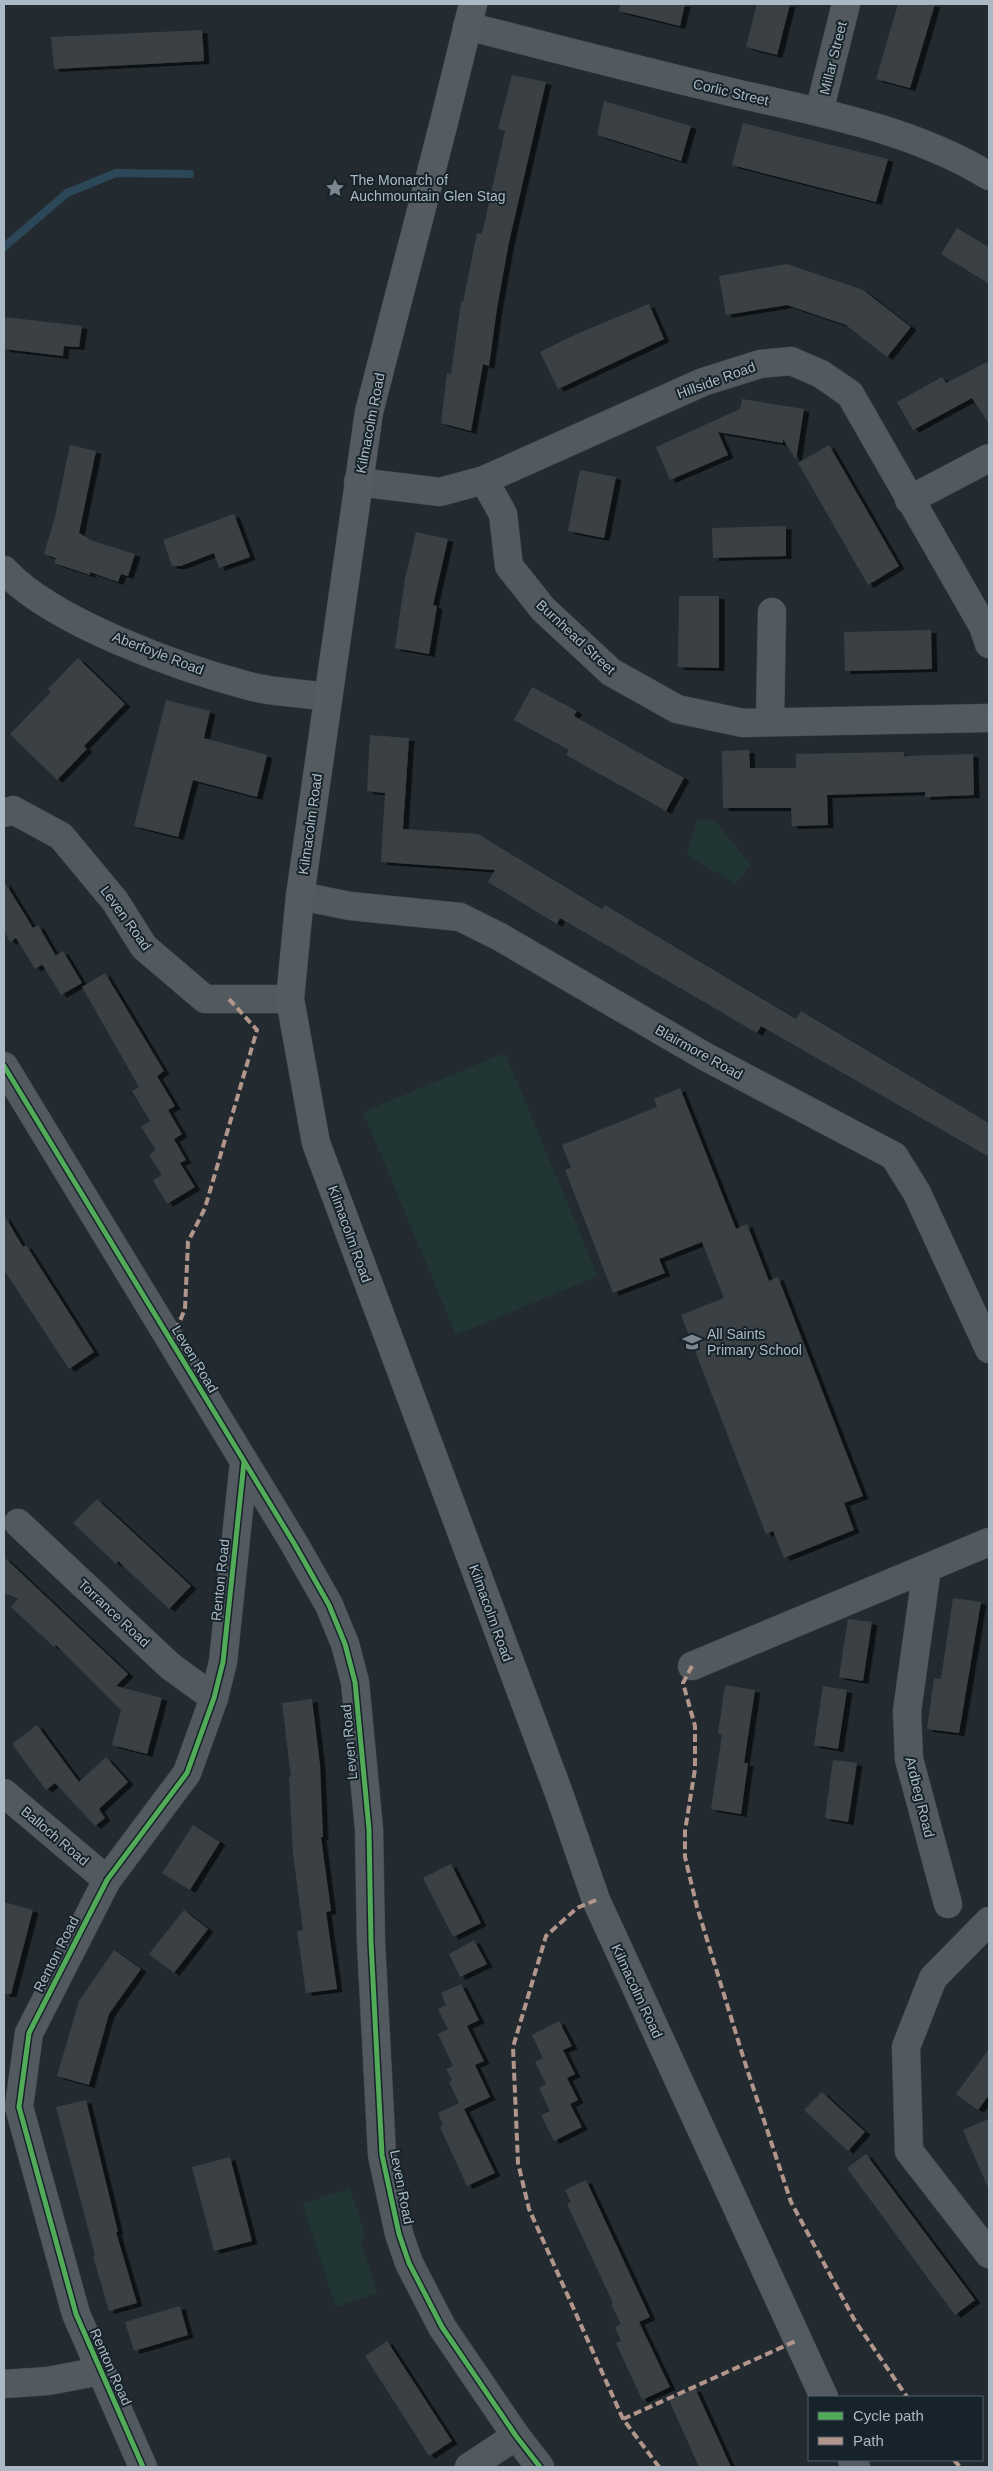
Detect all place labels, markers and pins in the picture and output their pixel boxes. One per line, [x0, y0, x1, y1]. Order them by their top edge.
place label: The Monarch of Auchmountain Glen Stag [350, 172, 506, 204]
place icon: The Monarch of Auchmountain Glen Stag [324, 177, 346, 199]
place label: All Saints Primary School [707, 1326, 802, 1358]
school or university icon: All Saints Primary School [681, 1331, 703, 1353]

